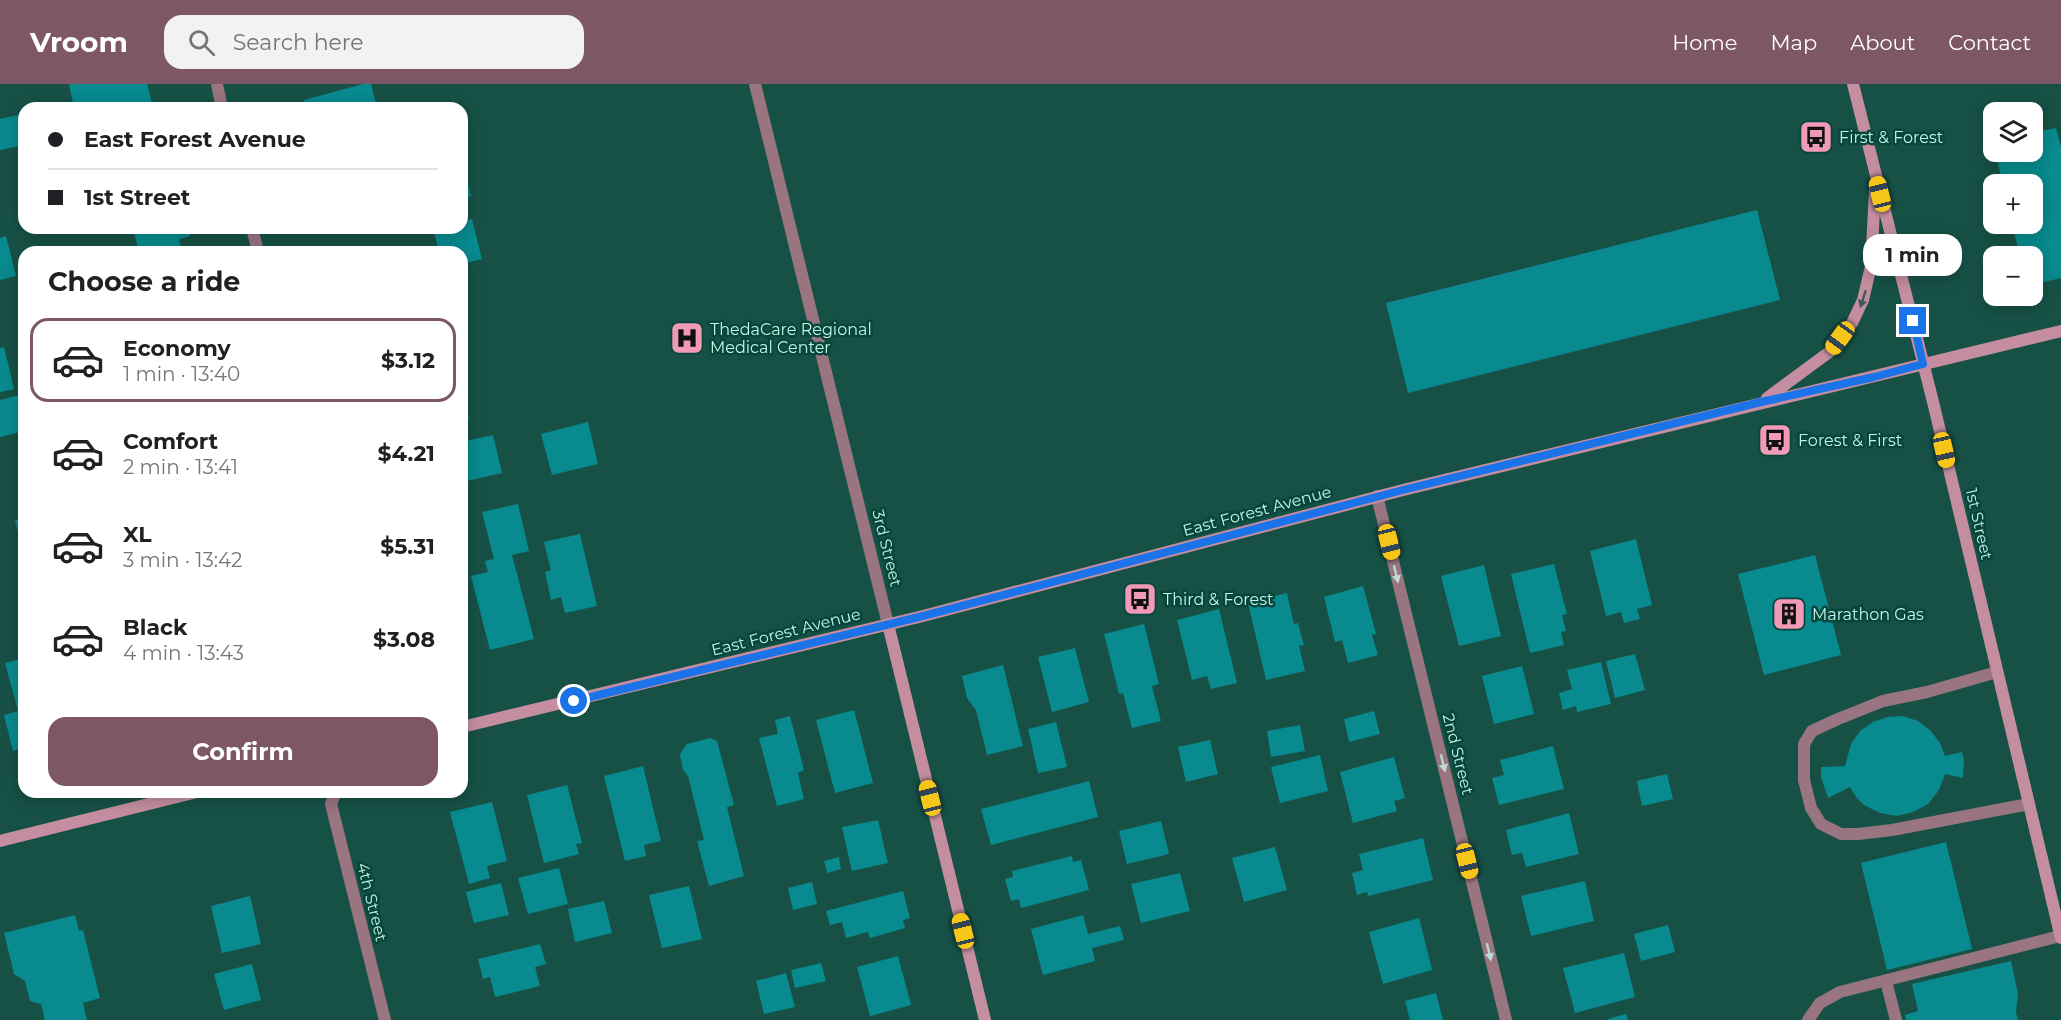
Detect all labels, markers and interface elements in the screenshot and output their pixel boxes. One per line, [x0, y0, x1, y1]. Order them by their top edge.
search box [164, 15, 584, 69]
text: Vroom [30, 25, 128, 59]
icon: search [185, 26, 218, 59]
text: Search here [233, 29, 364, 56]
text: Home [1672, 30, 1737, 55]
text: Map [1770, 30, 1817, 55]
text: About [1850, 30, 1915, 55]
text: Contact [1948, 30, 2031, 55]
map controls [1983, 102, 2043, 306]
button: layers [1983, 102, 2043, 162]
bus stop icon: First & Forest [1798, 119, 1834, 155]
text: East Forest Avenue [84, 126, 306, 153]
place label: First & Forest [1839, 128, 1944, 147]
car [1867, 174, 1893, 214]
button: + [1983, 174, 2043, 234]
text: 1st Street [84, 184, 190, 211]
callout: 1 min [1864, 234, 1962, 276]
text: 1 min [1885, 243, 1940, 267]
button: − [1983, 246, 2043, 306]
text: Choose a ride [48, 265, 240, 298]
one-way arrow [1857, 290, 1867, 308]
route end [1899, 307, 1926, 334]
car [1822, 318, 1858, 358]
hospital icon: ThedaCare Regional Medical Center [669, 320, 705, 356]
place label: ThedaCare Regional Medical Center [710, 320, 872, 357]
icon: car [51, 333, 105, 387]
text: Economy [123, 335, 231, 362]
text: $3.12 [381, 347, 435, 374]
text: 1 min · 13:40 [123, 362, 240, 386]
bus stop icon: Forest & First [1757, 422, 1793, 458]
icon: car [51, 426, 105, 480]
text: Comfort [123, 428, 218, 455]
car [1931, 430, 1957, 470]
place label: Forest & First [1798, 431, 1903, 450]
text: $4.21 [378, 440, 435, 467]
text: 2 min · 13:41 [123, 455, 238, 479]
street label: East Forest Avenue [1181, 482, 1333, 540]
street label: 1st Street [1962, 486, 1997, 562]
street label: 3rd Street [868, 508, 906, 589]
icon: car [51, 519, 105, 573]
text: XL [123, 521, 152, 548]
car [1376, 522, 1402, 562]
text: $5.31 [380, 533, 435, 560]
text: 3 min · 13:42 [123, 548, 242, 572]
one-way arrow [1392, 564, 1402, 583]
bus stop icon: Third & Forest [1122, 581, 1158, 617]
place label: Third & Forest [1163, 590, 1274, 609]
building icon: Marathon Gas [1771, 596, 1807, 632]
street label: East Forest Avenue [709, 604, 863, 660]
place label: Marathon Gas [1812, 605, 1924, 624]
icon: car [51, 612, 105, 666]
text: Black [123, 614, 187, 641]
text: $3.08 [373, 626, 435, 653]
text: 4 min · 13:43 [123, 641, 244, 665]
route start [560, 687, 587, 714]
street label: 2nd Street [1439, 711, 1477, 797]
button: Confirm [48, 717, 438, 786]
one-way arrow [1438, 754, 1448, 772]
car [917, 778, 943, 818]
car [1454, 841, 1480, 881]
street label: 4th Street [353, 861, 391, 944]
car [950, 911, 976, 951]
one-way arrow [1485, 943, 1495, 962]

